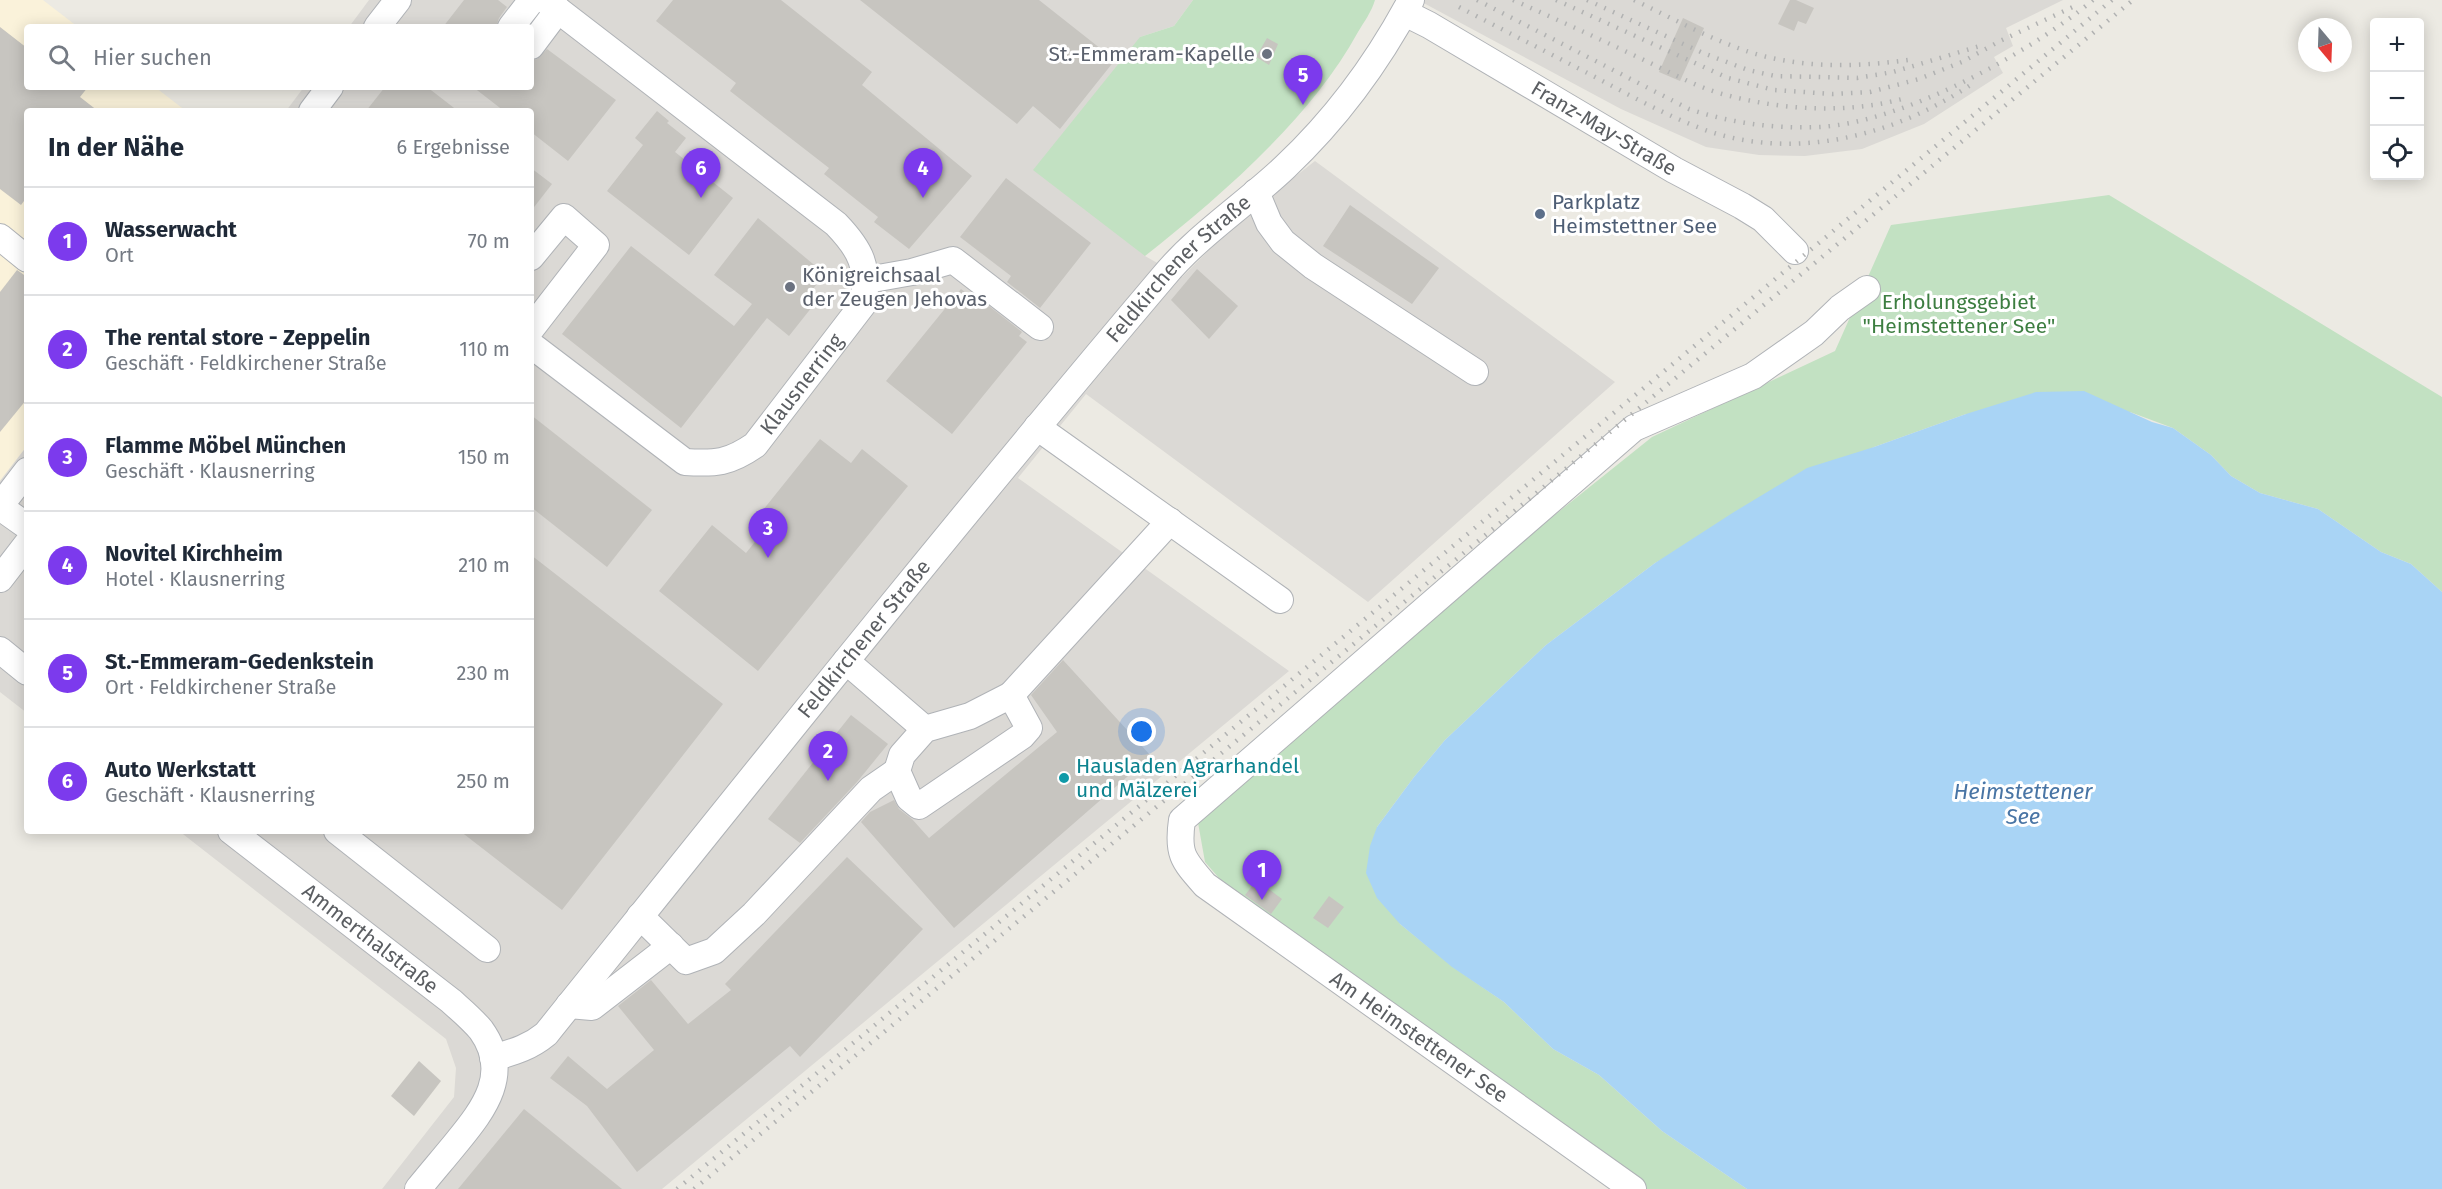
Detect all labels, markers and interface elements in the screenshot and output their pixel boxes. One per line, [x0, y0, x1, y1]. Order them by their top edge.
north arrow [2298, 18, 2352, 72]
map controls [2370, 18, 2424, 180]
button: + [2370, 18, 2424, 72]
search box [24, 24, 534, 90]
icon: search [45, 41, 78, 74]
place label: St.-Emmeram-Kapelle [1049, 41, 1255, 67]
text: Hier suchen [93, 44, 212, 71]
marker: St.-Emmeram-Kapelle [1260, 47, 1274, 61]
pin: 5 [1284, 56, 1322, 105]
button: − [2370, 72, 2424, 126]
street label: Franz-May-Straße [1526, 75, 1681, 182]
button: locate [2370, 126, 2424, 180]
text: In der Nähe [48, 132, 184, 163]
text: 6 Ergebnisse [397, 135, 510, 159]
pin: 6 [682, 148, 720, 198]
pin: 4 [904, 148, 942, 198]
street label: Feldkirchener Straße [1100, 189, 1256, 348]
place label: Parkplatz Heimstettner See [1552, 189, 1717, 239]
marker: Parkplatz Heimstettner See [1533, 207, 1547, 221]
text: Wasserwacht [105, 216, 237, 243]
text: 1 [63, 229, 72, 253]
text: 70 m [468, 229, 510, 253]
text: Ort [105, 243, 134, 267]
place label: Königreichsaal der Zeugen Jehovas [802, 262, 987, 312]
marker: Königreichsaal der Zeugen Jehovas [783, 280, 797, 294]
park label: Erholungsgebiet "Heimstettener See" [1863, 289, 2055, 339]
text: The rental store - Zeppelin [105, 324, 371, 351]
street label: Klausnerring [754, 328, 849, 440]
text: 2 [62, 337, 73, 361]
text: 110 m [459, 337, 510, 361]
text: Geschäft · Feldkirchener Straße [105, 351, 387, 375]
text: Flamme Möbel München [105, 432, 346, 459]
text: 3 [62, 445, 73, 469]
text: 150 m [458, 445, 510, 469]
text: Geschäft · Klausnerring [105, 459, 315, 483]
pin: 3 [748, 508, 788, 558]
text: Novitel Kirchheim [105, 540, 283, 567]
text: 4 [62, 553, 73, 577]
text: 210 m [458, 553, 510, 577]
street label: Feldkirchener Straße [792, 554, 936, 723]
text: Hotel · Klausnerring [105, 567, 285, 591]
text: St.-Emmeram-Gedenkstein [105, 648, 374, 675]
text: 5 [62, 661, 73, 685]
text: 230 m [457, 661, 510, 685]
text: Ort · Feldkirchener Straße [105, 675, 337, 699]
your location [1127, 717, 1156, 746]
pin: 2 [808, 732, 848, 781]
place label: Hausladen Agrarhandel und Mälzerei [1076, 753, 1299, 803]
text: Auto Werkstatt [105, 756, 256, 783]
text: 6 [62, 769, 73, 793]
text: 250 m [456, 769, 510, 793]
marker: Hausladen Agrarhandel und Mälzerei [1057, 771, 1071, 785]
water label: Heimstettener See [1954, 778, 2093, 830]
text: Geschäft · Klausnerring [105, 783, 315, 807]
pin: 1 [1242, 850, 1282, 900]
street label: Ammerthalstraße [297, 878, 444, 999]
street label: Am Heimstettener See [1325, 966, 1513, 1108]

